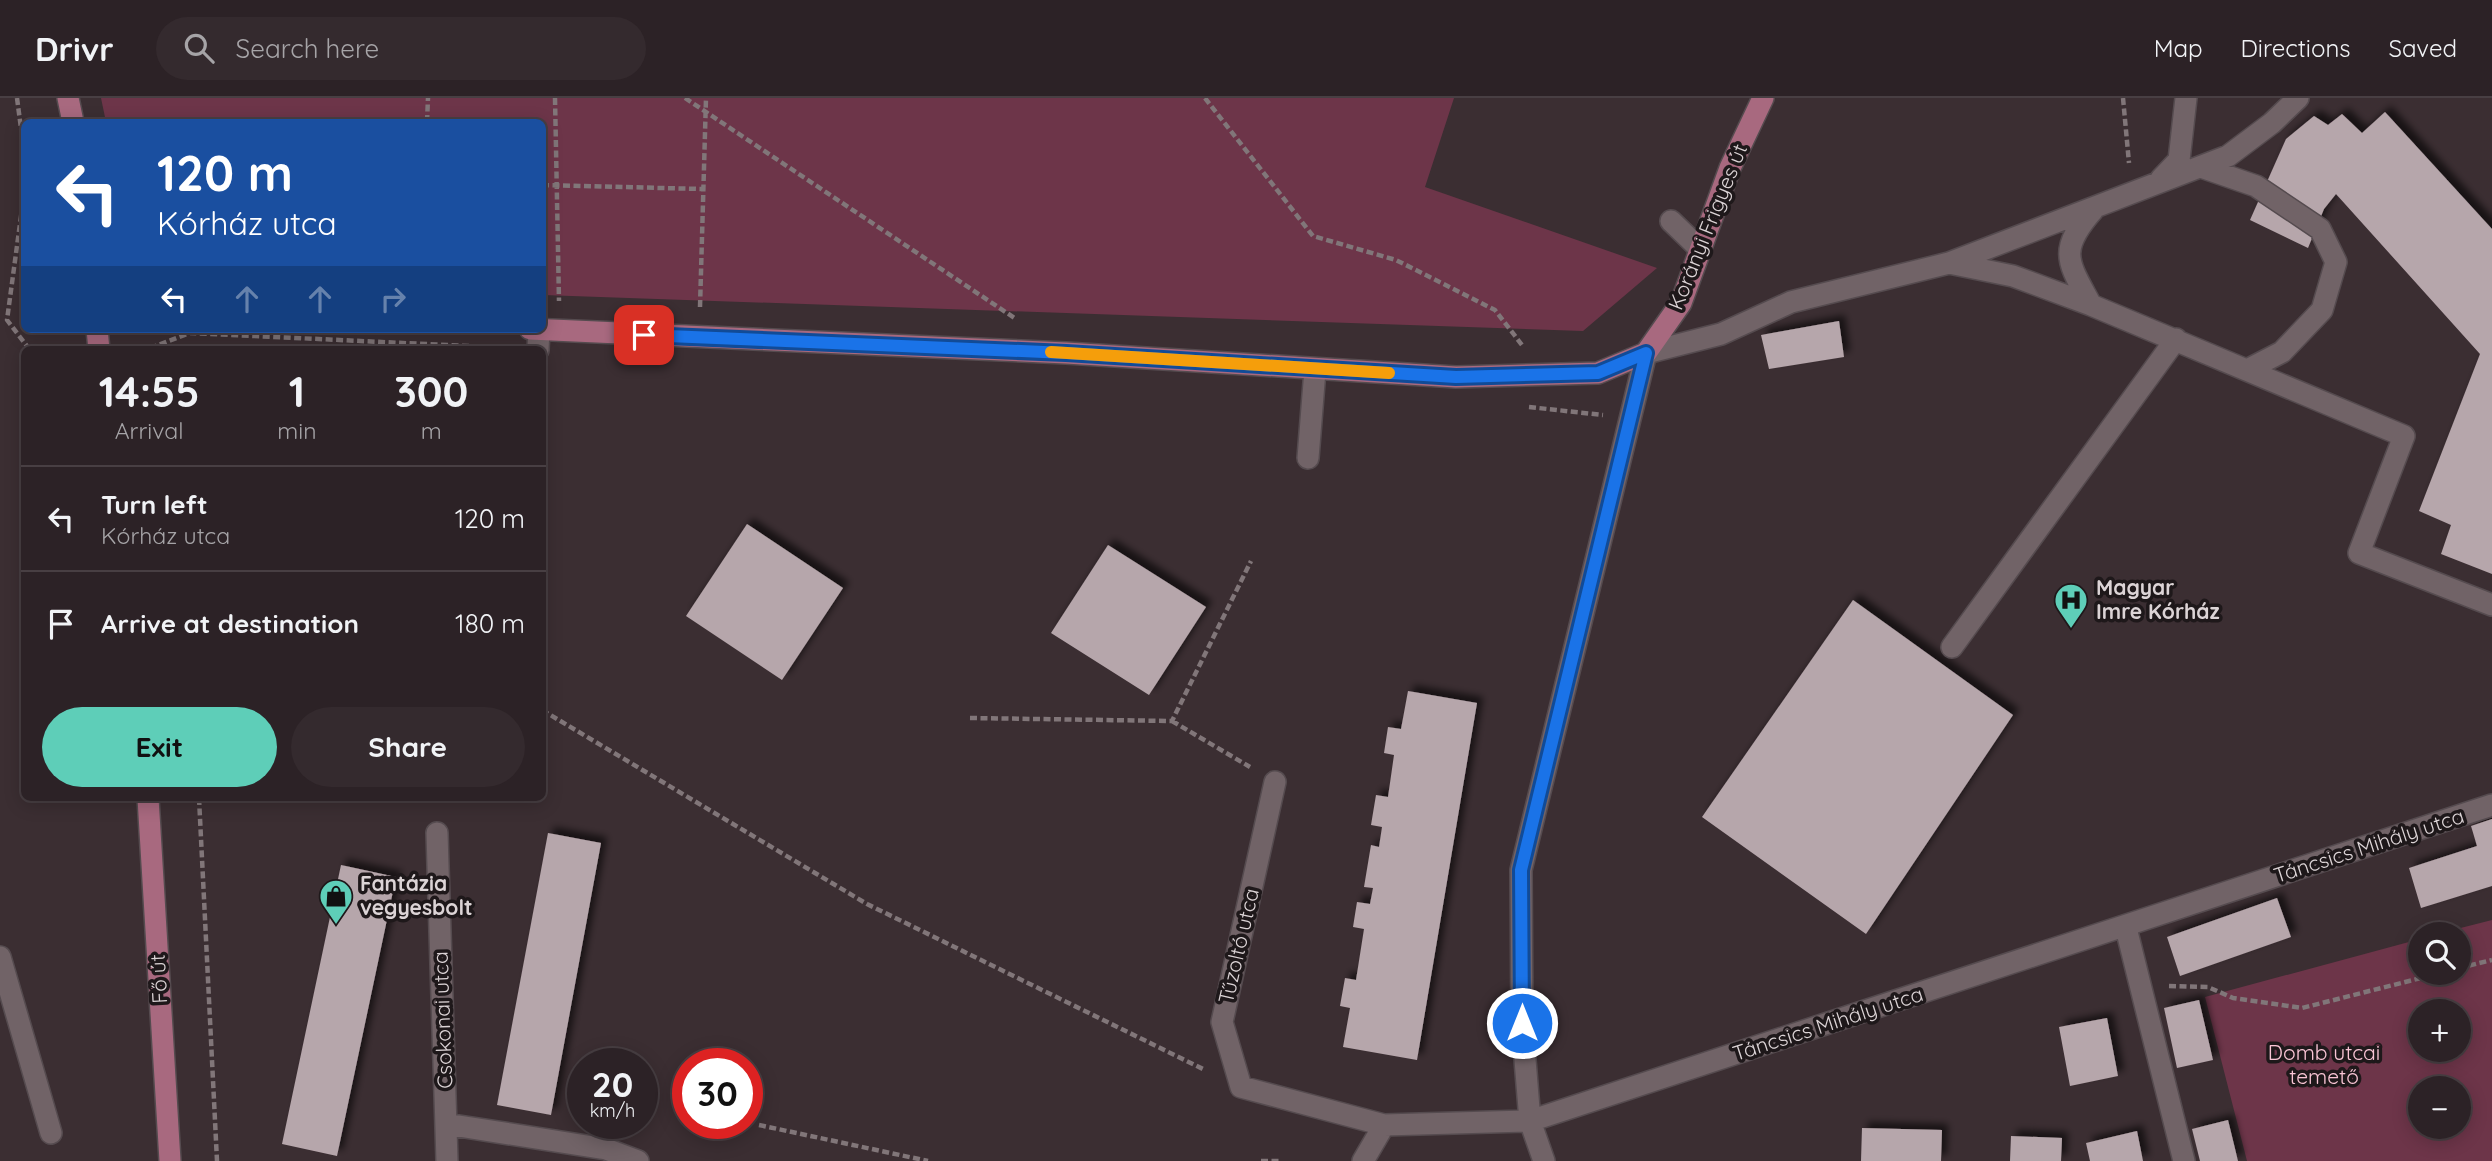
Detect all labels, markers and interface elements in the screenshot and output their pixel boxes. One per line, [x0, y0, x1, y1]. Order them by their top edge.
search box [156, 17, 646, 80]
text: Drivr [35, 28, 114, 69]
icon: search [180, 29, 218, 67]
text: Search here [236, 32, 379, 65]
text: Map [2154, 33, 2203, 63]
text: Directions [2241, 33, 2351, 63]
text: Saved [2389, 33, 2457, 63]
street label: Korányi Frigyes út [1662, 140, 1752, 314]
text: 120 m [157, 142, 293, 203]
icon: left [42, 147, 133, 238]
text: Kórház utca [157, 203, 337, 243]
icon: left [155, 280, 193, 318]
icon: ahead [228, 280, 266, 318]
icon: ahead [301, 280, 339, 318]
icon: right [374, 280, 412, 318]
pin [614, 305, 674, 365]
icon: arrive [625, 316, 663, 354]
text: 14:55 [99, 365, 200, 418]
text: 1 [289, 365, 305, 418]
text: 300 [394, 365, 468, 418]
text: Arrival [115, 416, 184, 445]
text: min [277, 416, 316, 445]
text: m [421, 416, 442, 445]
text: Turn left [101, 488, 208, 521]
icon: left [42, 500, 80, 538]
text: 120 m [455, 502, 525, 535]
text: Kórház utca [101, 521, 230, 550]
place label: Magyar Imre Kórház [2096, 574, 2220, 624]
hospital icon: Magyar Imre Kórház [2052, 581, 2090, 630]
icon: arrive [42, 605, 80, 643]
text: Arrive at destination [101, 607, 359, 640]
text: 180 m [455, 607, 525, 640]
button: Exit [42, 707, 277, 787]
button: Share [291, 707, 525, 787]
street label: Táncsics Mihály utca [2270, 802, 2467, 888]
place label: Fantázia vegyesbolt [360, 870, 473, 920]
shop icon: Fantázia vegyesbolt [317, 877, 355, 926]
street label: Tűzoltó utca [1212, 886, 1264, 1006]
map controls [2408, 922, 2471, 1139]
button: search [2408, 922, 2471, 985]
street label: Csokonai utca [427, 951, 457, 1089]
street label: Fő út [144, 954, 172, 1004]
street label: Táncsics Mihály utca [1729, 980, 1926, 1066]
position arrow [1485, 986, 1559, 1060]
button: + [2408, 999, 2471, 1062]
park label: Domb utcai temető [2268, 1039, 2380, 1089]
speed limit sign: 30 [672, 1048, 763, 1139]
text: 20 [592, 1062, 633, 1106]
button: − [2408, 1076, 2471, 1139]
text: km/h [590, 1099, 635, 1122]

